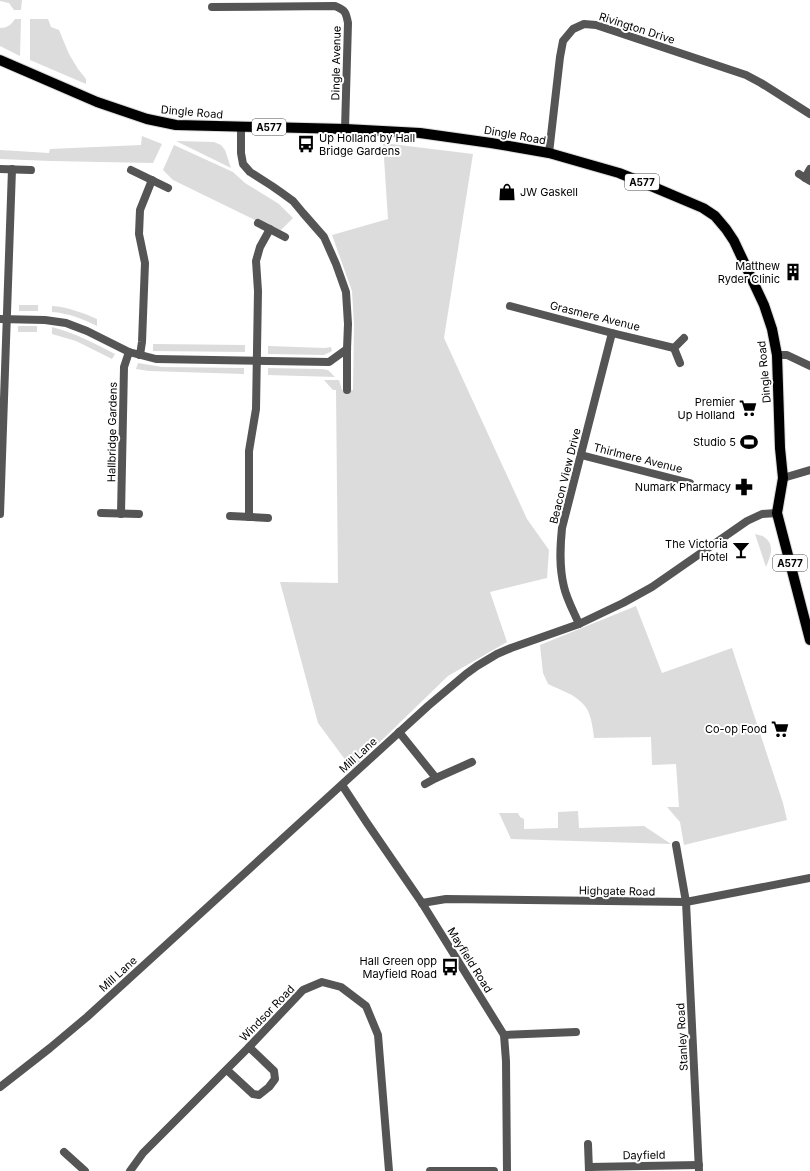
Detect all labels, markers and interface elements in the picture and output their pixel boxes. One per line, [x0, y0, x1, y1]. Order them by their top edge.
street label: Rivington Drive [597, 9, 677, 47]
street label: Dingle Avenue [328, 26, 344, 100]
street label: Dingle Road [160, 102, 224, 122]
road number: A577 [252, 119, 286, 135]
street label: Dingle Road [483, 123, 547, 147]
place label: Up Holland by Hall Bridge Gardens [319, 131, 415, 158]
bus stop icon: Up Holland by Hall Bridge Gardens [296, 134, 316, 154]
road number: A577 [625, 174, 659, 190]
shop icon: JW Gaskell [497, 182, 517, 202]
place label: JW Gaskell [520, 185, 578, 199]
place label: Matthew Ryder Clinic [718, 259, 780, 286]
building icon: Matthew Ryder Clinic [783, 262, 803, 282]
street label: Grasmere Avenue [548, 298, 642, 334]
street label: Dingle Road [754, 340, 774, 404]
street label: Hallbridge Gardens [104, 382, 120, 482]
place label: Premier Up Holland [677, 395, 735, 422]
supermarket icon: Premier Up Holland [738, 398, 758, 418]
street label: Beacon View Drive [546, 427, 584, 525]
sports icon: Studio 5 [739, 432, 759, 452]
place label: Studio 5 [693, 435, 736, 449]
street label: Thirlmere Avenue [592, 440, 684, 476]
pharmacy icon: Numark Pharmacy [734, 477, 754, 497]
place label: Numark Pharmacy [635, 480, 731, 494]
place label: The Victoria Hotel [665, 537, 728, 564]
bar icon: The Victoria Hotel [731, 540, 751, 560]
road number: A577 [773, 555, 807, 571]
supermarket icon: Co-op Food [770, 719, 790, 739]
place label: Co-op Food [705, 722, 767, 736]
street label: Mill Lane [336, 734, 380, 776]
street label: Highgate Road [579, 883, 655, 899]
street label: Mayfield Road [444, 925, 496, 995]
street label: Mill Lane [96, 953, 140, 995]
place label: Hall Green opp Mayfield Road [360, 954, 437, 981]
bus stop icon: Hall Green opp Mayfield Road [440, 957, 460, 977]
street label: Windsor Road [237, 982, 297, 1044]
street label: Stanley Road [673, 1003, 691, 1071]
street label: Dayfield [622, 1148, 666, 1162]

